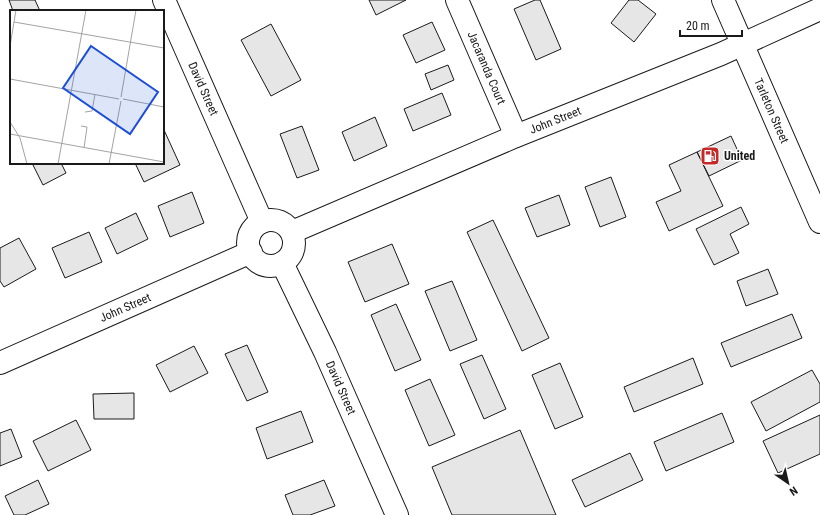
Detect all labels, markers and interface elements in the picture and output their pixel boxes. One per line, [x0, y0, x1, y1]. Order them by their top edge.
inset map [10, 10, 164, 164]
scale bar [680, 12, 742, 38]
text: 20 m [686, 19, 710, 33]
street label: Jacaranda Court [464, 29, 509, 107]
street label: David Street [185, 60, 221, 118]
street label: Tarleton Street [751, 76, 792, 146]
street label: John Street [527, 104, 584, 137]
fuel station icon: United [699, 145, 721, 167]
place label: United [724, 149, 755, 163]
street label: John Street [98, 290, 153, 325]
street label: David Street [323, 359, 359, 417]
north arrow [768, 463, 808, 503]
text: N [787, 484, 800, 498]

